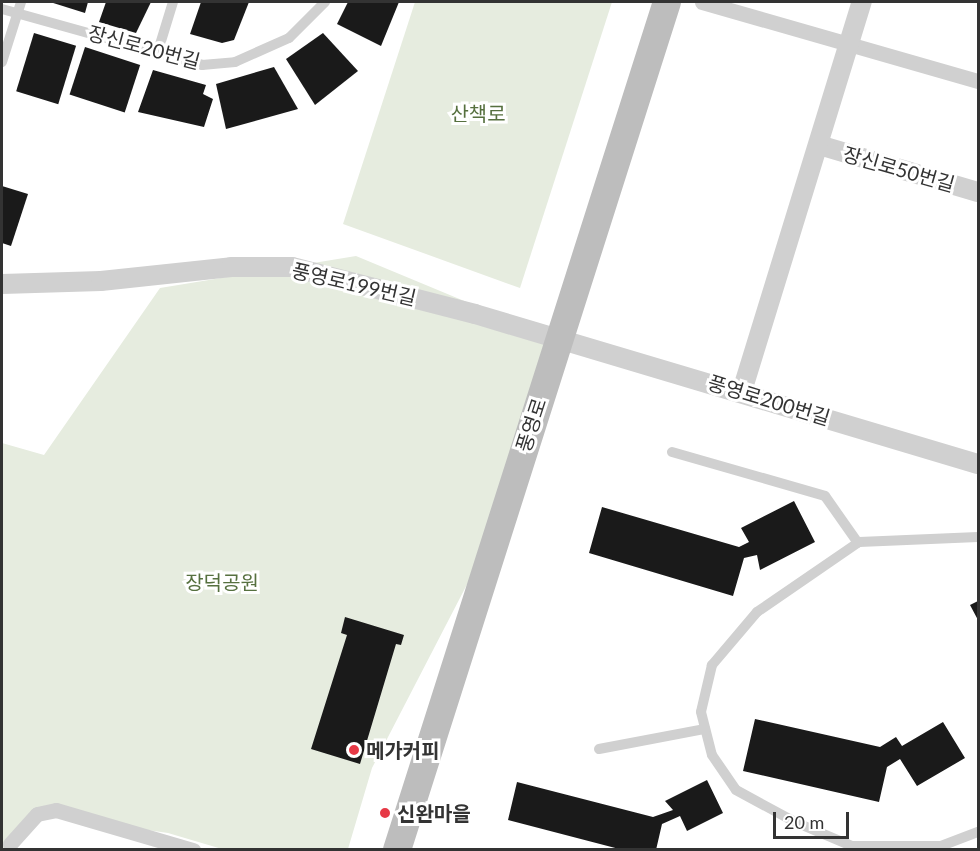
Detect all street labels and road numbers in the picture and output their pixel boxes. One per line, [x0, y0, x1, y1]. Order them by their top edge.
street label: 장신로20번길 [85, 21, 203, 73]
street label: 장신로50번길 [840, 142, 958, 196]
street label: 풍영로199번길 [290, 258, 418, 310]
street label: 풍영로200번길 [705, 370, 833, 430]
street label: 풍영로 [511, 395, 551, 455]

